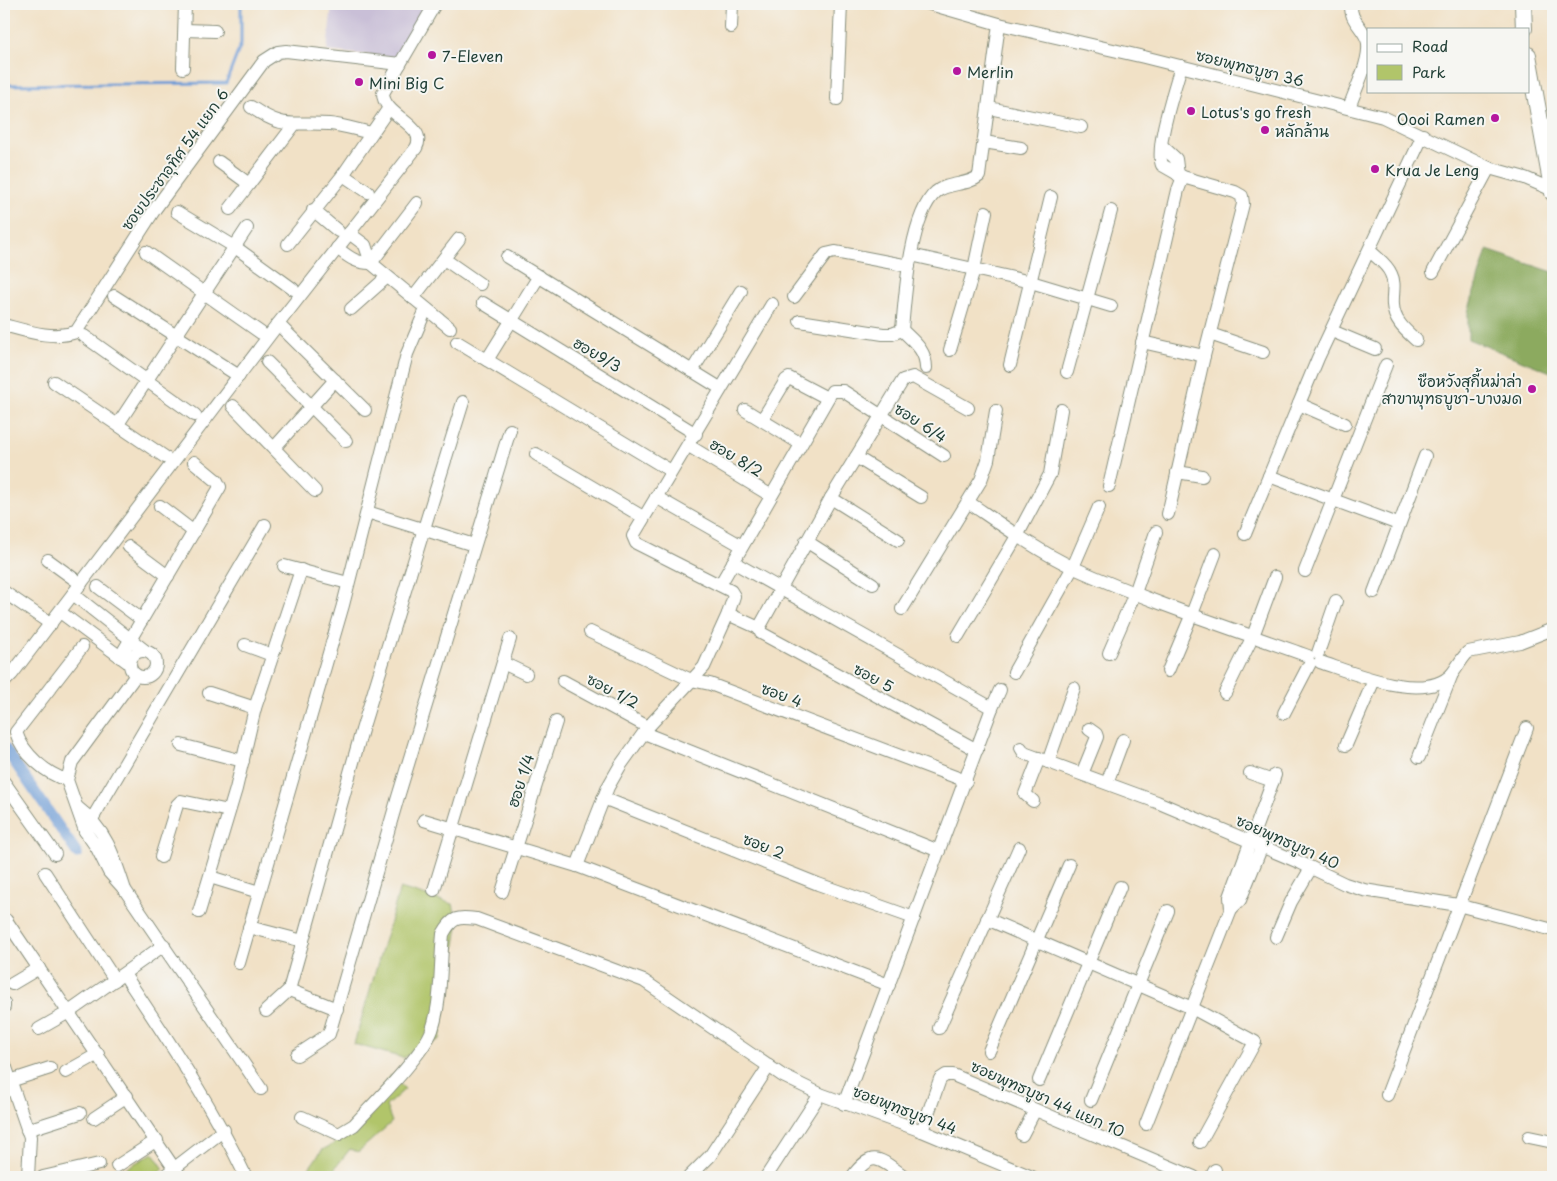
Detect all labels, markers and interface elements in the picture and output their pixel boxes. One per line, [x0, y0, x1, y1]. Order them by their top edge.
legend [1367, 28, 1530, 92]
text: Road [1412, 34, 1448, 57]
street label: ซอยพุทธบูชา 36 [1193, 42, 1306, 93]
place label: 7-Eleven [442, 44, 503, 67]
marker: 7-Eleven [426, 49, 438, 61]
place label: Merlin [967, 60, 1014, 83]
text: Park [1412, 60, 1446, 83]
marker: Merlin [951, 65, 963, 77]
place label: Mini Big C [369, 71, 444, 94]
marker: Mini Big C [353, 76, 365, 88]
street label: ซอยประชาอุทิศ 54 แยก 6 [115, 83, 234, 235]
place label: Lotus's go fresh [1201, 100, 1311, 123]
marker: Lotus's go fresh [1185, 105, 1197, 117]
place label: Oooi Ramen [1397, 107, 1485, 130]
marker: Oooi Ramen [1489, 112, 1501, 124]
place label: หลักล้าน [1275, 119, 1329, 142]
marker: หลักล้าน [1259, 124, 1271, 136]
place label: Krua Je Leng [1385, 158, 1479, 181]
marker: Krua Je Leng [1369, 163, 1381, 175]
street label: ฮอย9/3 [570, 331, 626, 377]
place label: ซือหวังสุกี้หม่าล่า สาขาพุทธบูชา-บางมด [1381, 368, 1522, 410]
marker: ซือหวังสุกี้หม่าล่า สาขาพุทธบูชา-บางมด [1526, 383, 1538, 395]
street label: ซอย 6/4 [890, 396, 952, 448]
street label: ฮอย 8/2 [706, 432, 768, 482]
street label: ซอย 5 [850, 657, 898, 697]
street label: ซอย 1/2 [583, 667, 643, 713]
street label: ซอย 4 [758, 676, 806, 712]
street label: ฮอย 1/4 [501, 750, 539, 809]
street label: ซอยพุทธบูชา 40 [1232, 808, 1343, 875]
street label: ซอย 2 [740, 826, 788, 864]
street label: ซอยพุทธบูชา 44 แยก 10 [967, 1054, 1129, 1143]
street label: ซอยพุทธบูชา 44 [849, 1079, 961, 1140]

